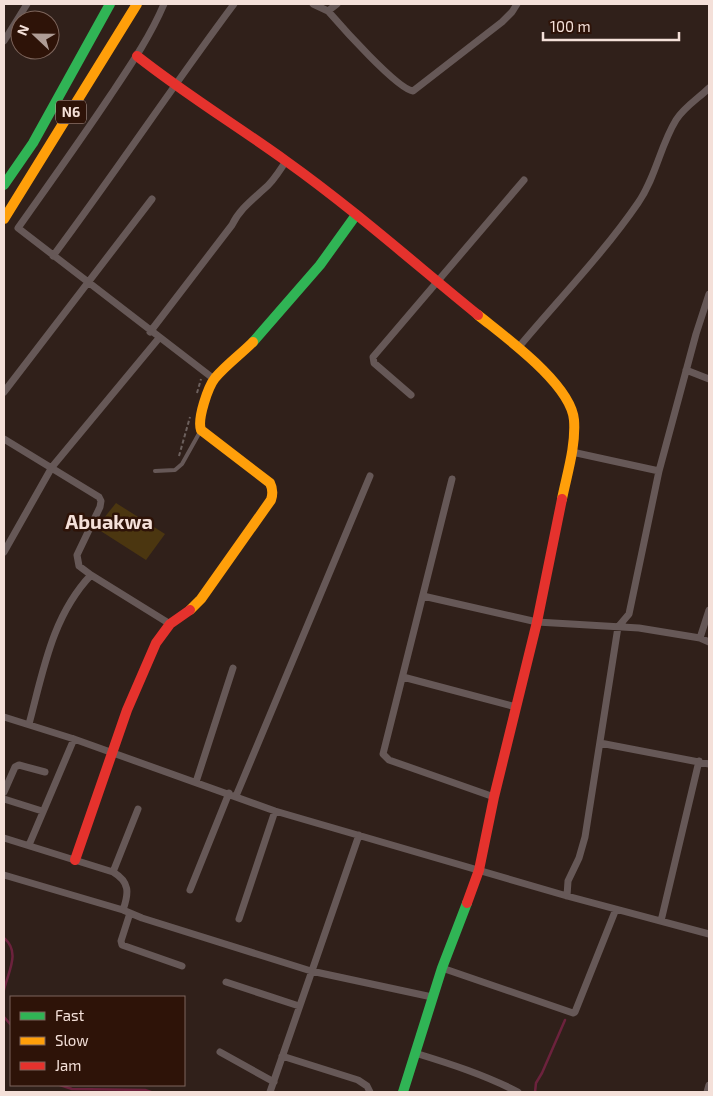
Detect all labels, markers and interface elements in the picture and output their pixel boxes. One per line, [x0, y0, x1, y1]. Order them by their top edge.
north arrow [10, 10, 60, 60]
scale bar [543, 10, 679, 42]
text: 100 m [550, 17, 591, 35]
text: N [13, 22, 32, 38]
road number: N6 [56, 100, 86, 124]
district label: Abuakwa [65, 509, 153, 533]
legend [10, 996, 185, 1086]
text: Fast [55, 1006, 85, 1024]
text: Slow [55, 1031, 89, 1049]
text: Jam [55, 1056, 81, 1074]

